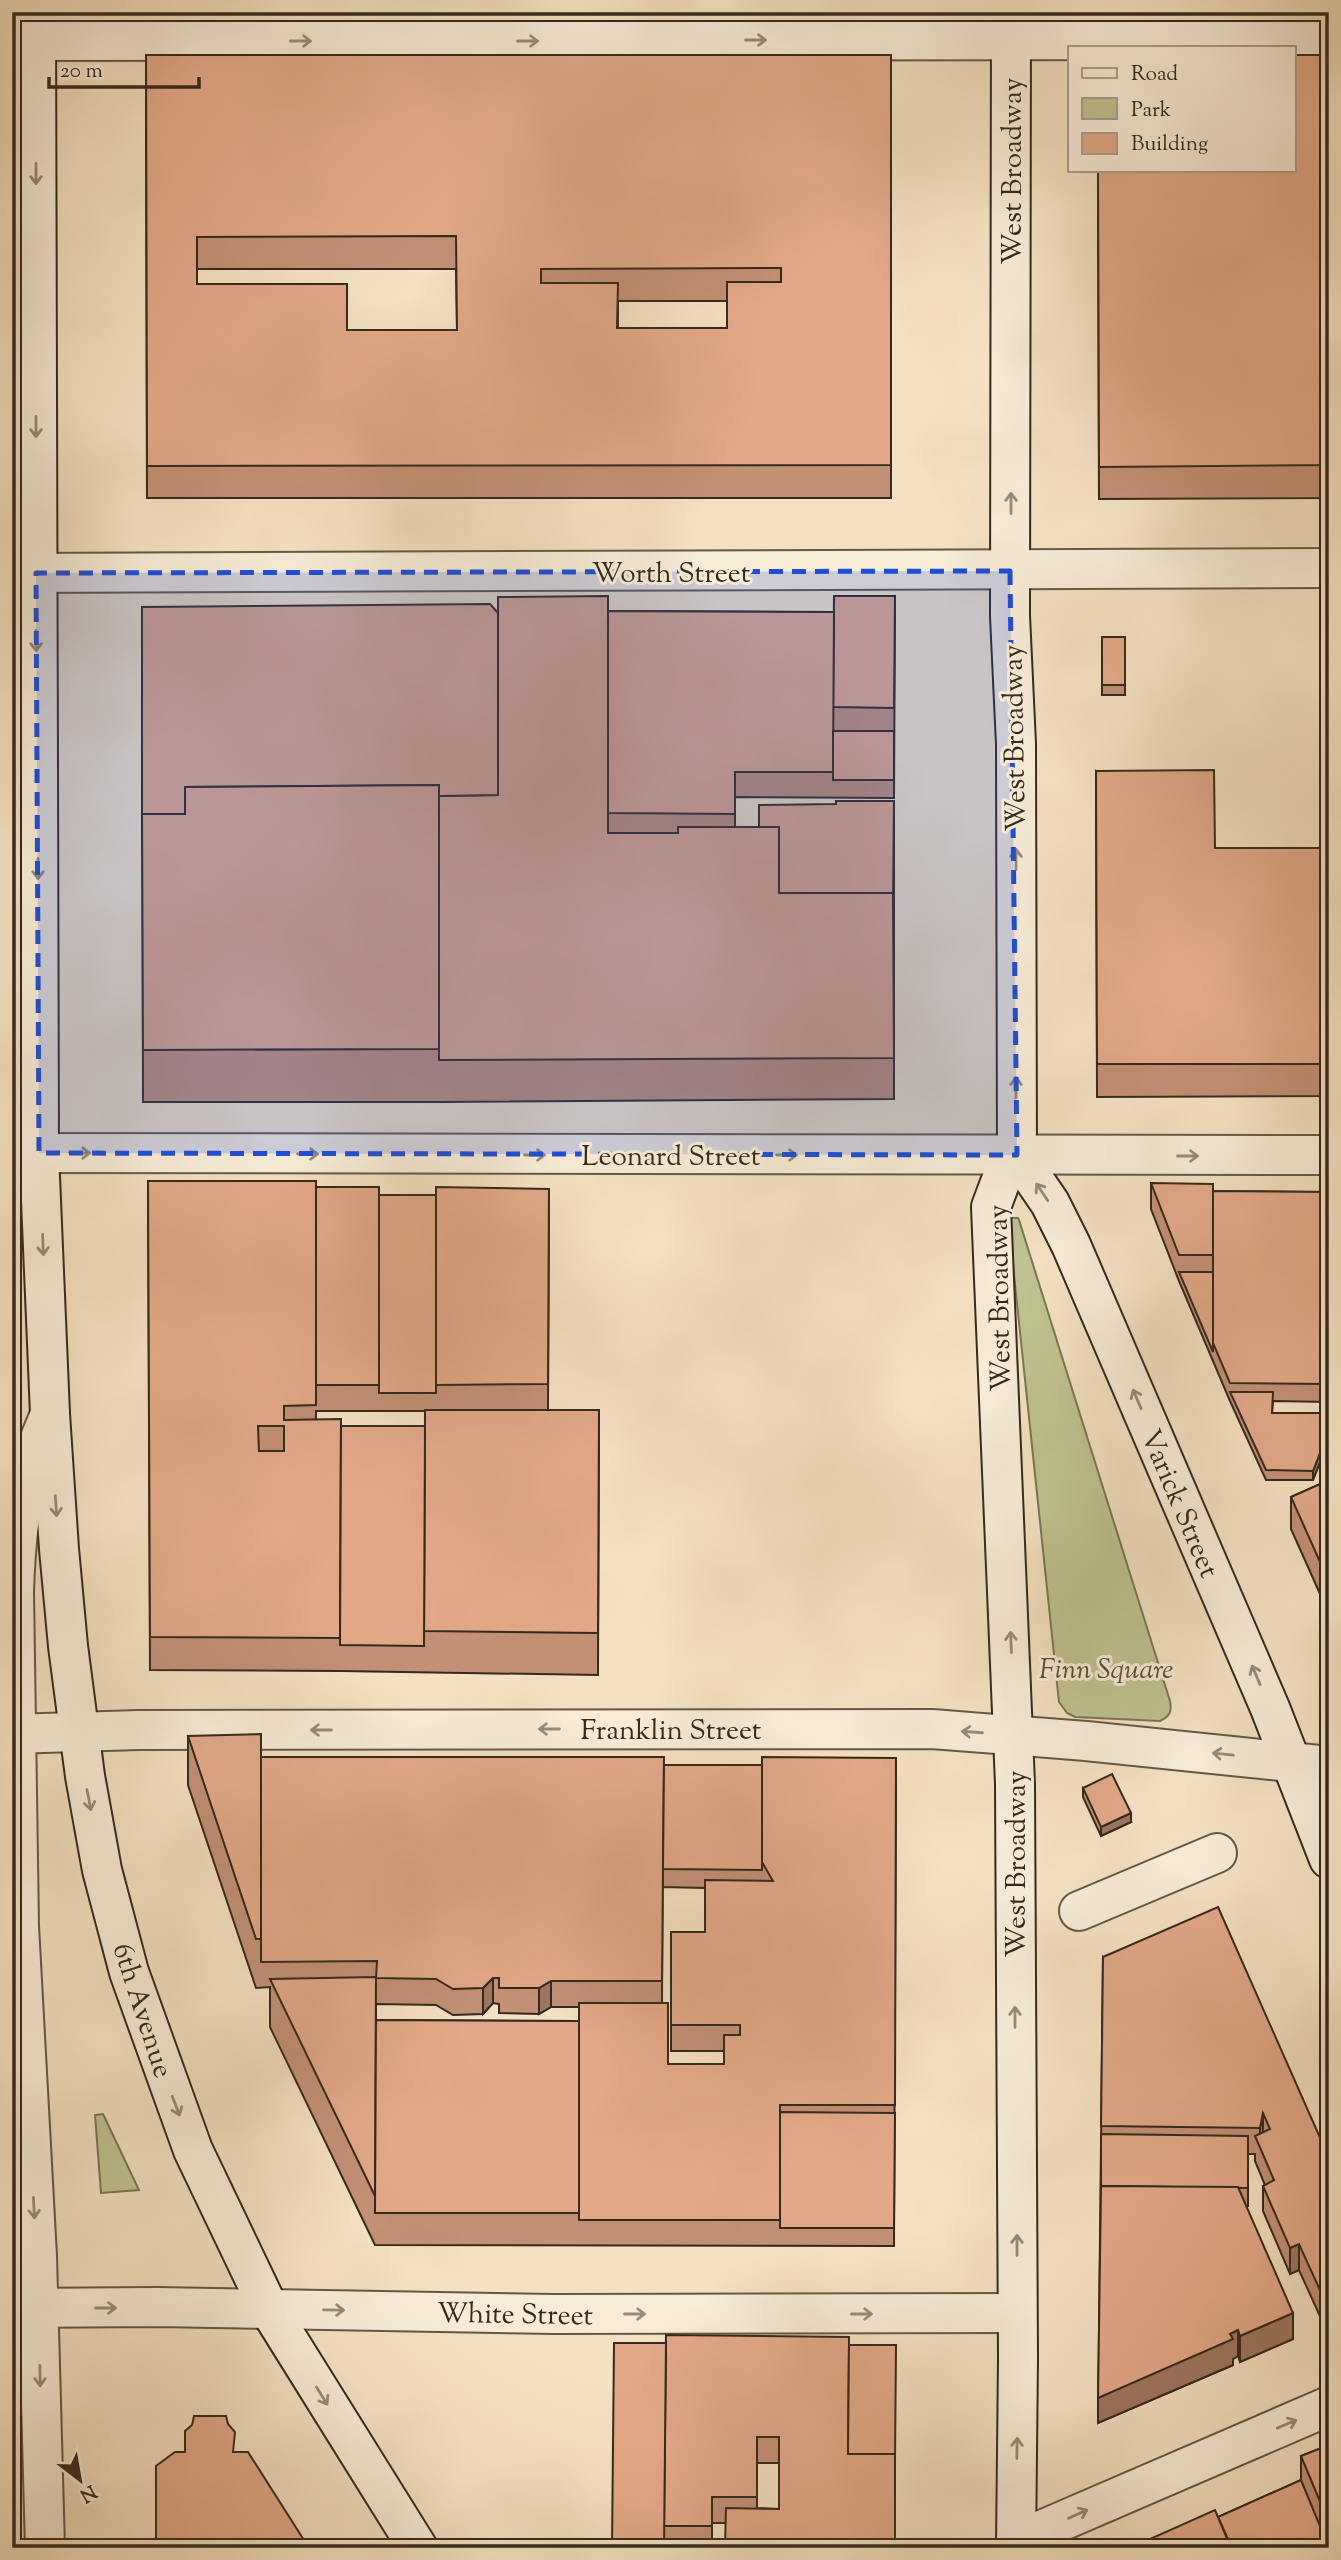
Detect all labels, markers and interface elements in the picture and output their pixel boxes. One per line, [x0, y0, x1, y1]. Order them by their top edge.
one-way arrow [744, 33, 767, 47]
one-way arrow [289, 34, 312, 48]
one-way arrow [517, 34, 540, 48]
scale bar [49, 46, 200, 90]
legend [1068, 46, 1296, 172]
text: 20 m [60, 57, 103, 87]
text: Road [1131, 60, 1178, 90]
street label: West Broadway [994, 78, 1034, 264]
text: Park [1131, 96, 1172, 126]
text: Building [1131, 130, 1208, 160]
one-way arrow [29, 162, 43, 185]
one-way arrow [29, 415, 43, 438]
one-way arrow [1004, 492, 1018, 515]
street label: Worth Street [592, 555, 751, 595]
one-way arrow [29, 629, 43, 652]
street label: West Broadway [994, 644, 1038, 832]
one-way arrow [1009, 848, 1023, 871]
one-way arrow [31, 857, 45, 880]
one-way arrow [1009, 1075, 1023, 1098]
street label: Leonard Street [582, 1138, 761, 1178]
one-way arrow [69, 1147, 92, 1160]
one-way arrow [296, 1147, 319, 1161]
one-way arrow [524, 1148, 547, 1162]
one-way arrow [776, 1148, 799, 1162]
one-way arrow [1176, 1149, 1199, 1163]
one-way arrow [1035, 1183, 1049, 1202]
street label: West Broadway [979, 1204, 1023, 1392]
one-way arrow [37, 1234, 50, 1256]
one-way arrow [1130, 1389, 1143, 1410]
street label: Varick Street [1129, 1424, 1228, 1585]
one-way arrow [50, 1494, 63, 1517]
one-way arrow [1004, 1630, 1017, 1653]
park label: Finn Square [1039, 1651, 1173, 1691]
one-way arrow [1249, 1665, 1262, 1687]
street label: Franklin Street [581, 1712, 762, 1752]
one-way arrow [538, 1722, 561, 1736]
one-way arrow [310, 1723, 333, 1736]
one-way arrow [961, 1725, 984, 1738]
one-way arrow [1212, 1747, 1235, 1760]
street label: West Broadway [998, 1771, 1038, 1957]
one-way arrow [83, 1788, 96, 1811]
street label: 6th Avenue [101, 1938, 182, 2083]
one-way arrow [1008, 2006, 1022, 2029]
one-way arrow [170, 2095, 183, 2116]
one-way arrow [28, 2196, 41, 2218]
one-way arrow [1010, 2234, 1024, 2257]
street label: White Street [437, 2295, 594, 2337]
one-way arrow [95, 2301, 118, 2315]
one-way arrow [322, 2303, 345, 2316]
one-way arrow [623, 2307, 646, 2321]
one-way arrow [851, 2307, 874, 2321]
one-way arrow [34, 2364, 47, 2387]
one-way arrow [315, 2386, 329, 2406]
one-way arrow [1276, 2416, 1298, 2429]
one-way arrow [1010, 2437, 1024, 2460]
north arrow [46, 2444, 116, 2514]
text: N [74, 2477, 101, 2508]
one-way arrow [1067, 2507, 1089, 2520]

